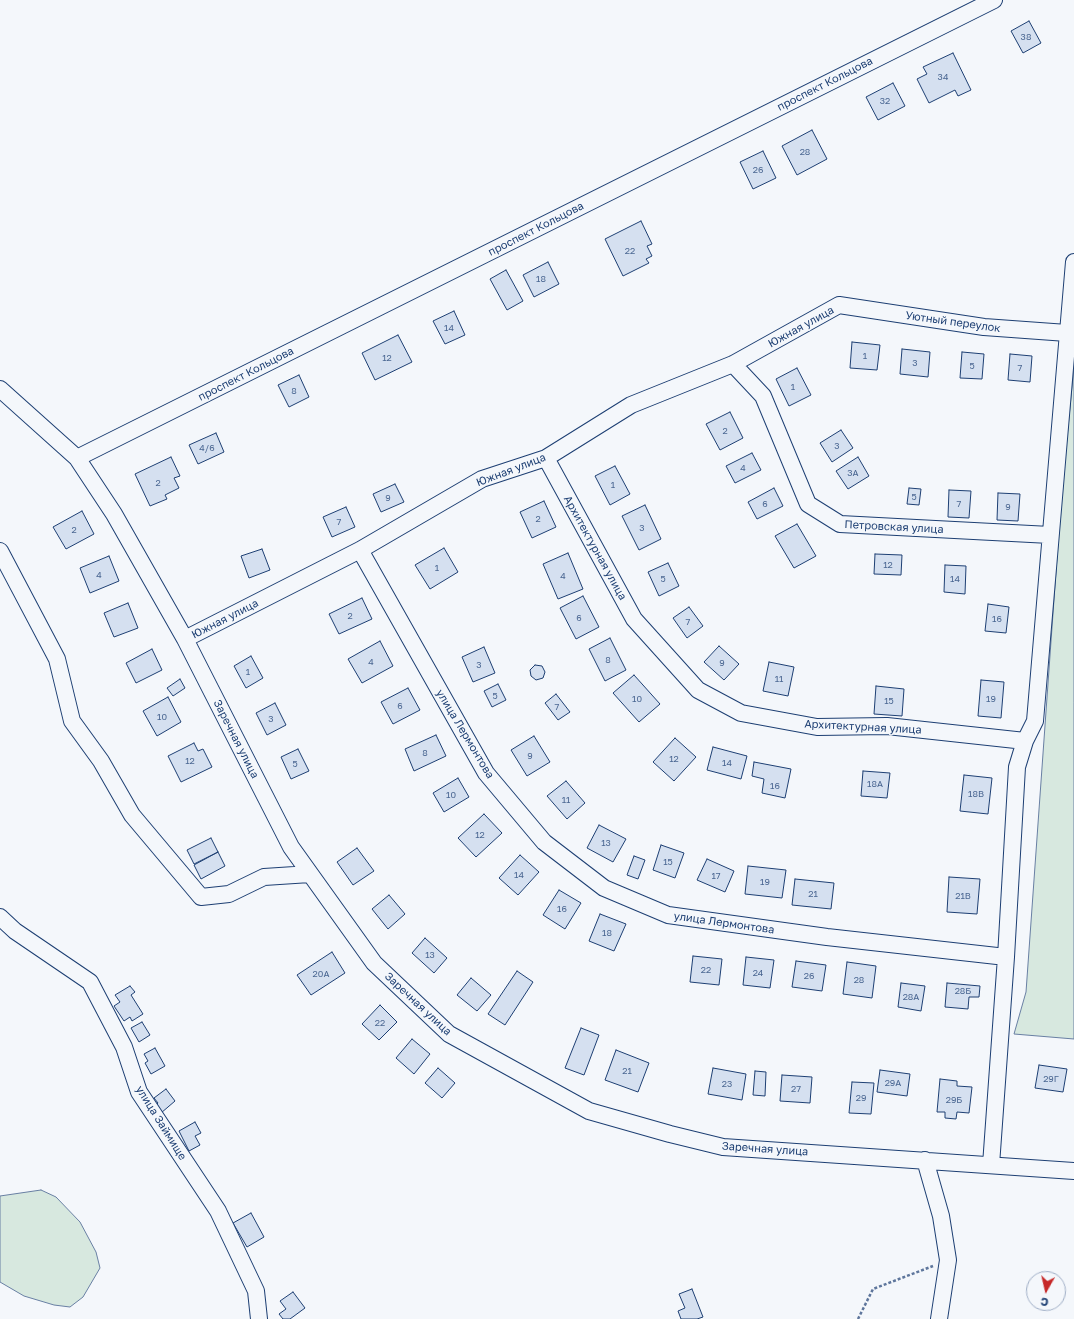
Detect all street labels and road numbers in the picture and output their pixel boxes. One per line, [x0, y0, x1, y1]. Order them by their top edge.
street label: проспект Кольцова [775, 54, 875, 114]
street label: проспект Кольцова [486, 199, 586, 259]
street label: Южная улица [766, 303, 836, 351]
street label: Уютный переулок [904, 309, 1002, 335]
street label: проспект Кольцова [196, 344, 296, 404]
street label: Южная улица [474, 451, 548, 489]
street label: Архитектурная улица [561, 493, 629, 603]
street label: Петровская улица [844, 518, 944, 536]
street label: Южная улица [189, 596, 261, 642]
street label: улица Лермонтова [433, 687, 497, 781]
street label: Заречная улица [210, 697, 262, 781]
street label: Архитектурная улица [804, 717, 922, 737]
street label: улица Лермонтова [673, 909, 775, 937]
street label: Заречная улица [382, 970, 454, 1038]
street label: улица Займище [133, 1083, 189, 1163]
street label: Заречная улица [721, 1139, 809, 1159]

